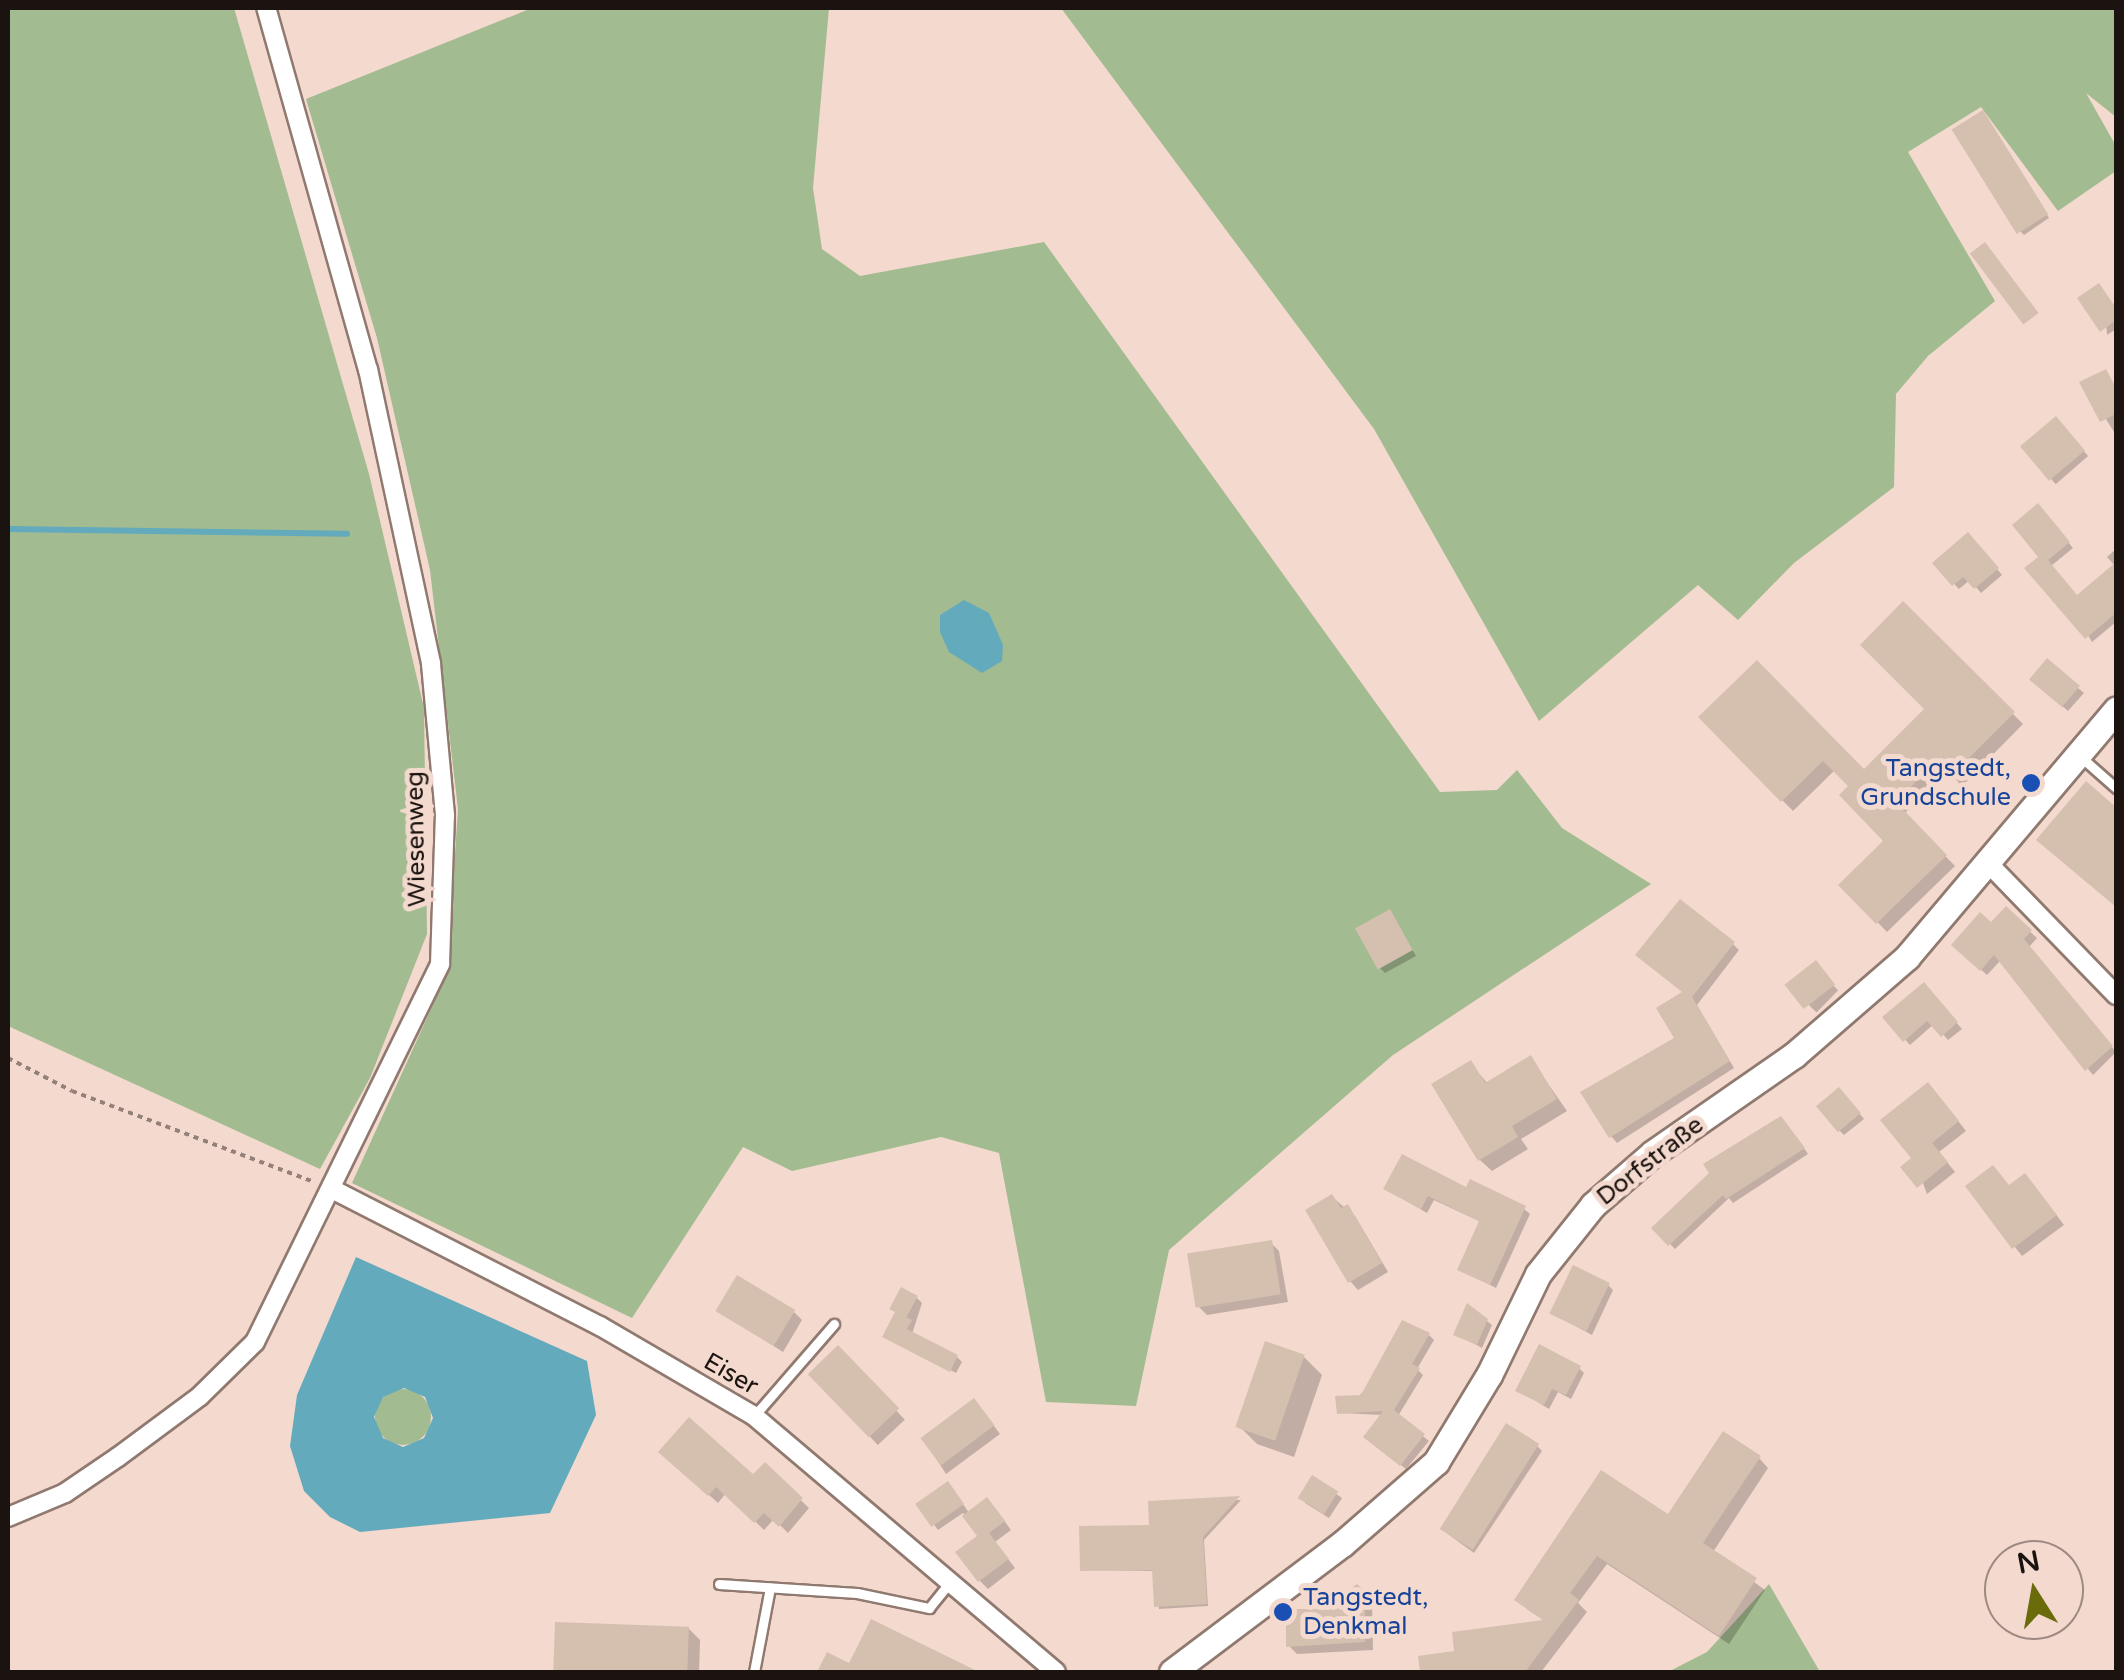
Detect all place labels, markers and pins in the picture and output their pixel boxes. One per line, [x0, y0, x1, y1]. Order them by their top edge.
place label: Tangstedt, Grundschule [1860, 754, 2011, 813]
marker: Tangstedt, Grundschule [2020, 772, 2042, 794]
place label: Tangstedt, Denkmal [1303, 1583, 1429, 1642]
marker: Tangstedt, Denkmal [1272, 1601, 1294, 1623]

